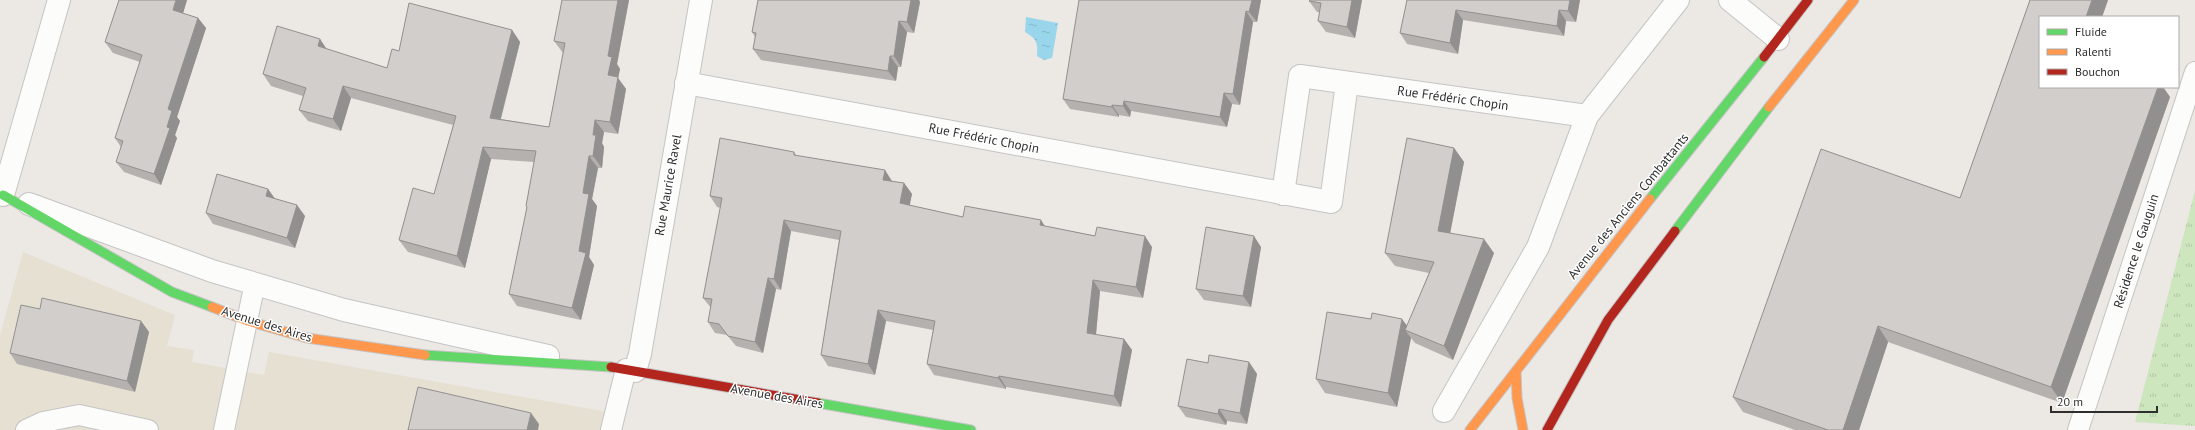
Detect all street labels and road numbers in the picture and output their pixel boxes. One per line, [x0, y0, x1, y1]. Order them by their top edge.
street label: Rue Frédéric Chopin [1396, 82, 1510, 114]
street label: Rue Frédéric Chopin [927, 119, 1041, 157]
street label: Avenue des Anciens Combattants [1564, 129, 1692, 283]
street label: Rue Maurice Ravel [651, 133, 685, 237]
street label: Résidence le Gauguin [2110, 192, 2162, 310]
street label: Avenue des Aires [220, 302, 314, 346]
street label: Avenue des Aires [729, 379, 825, 413]

